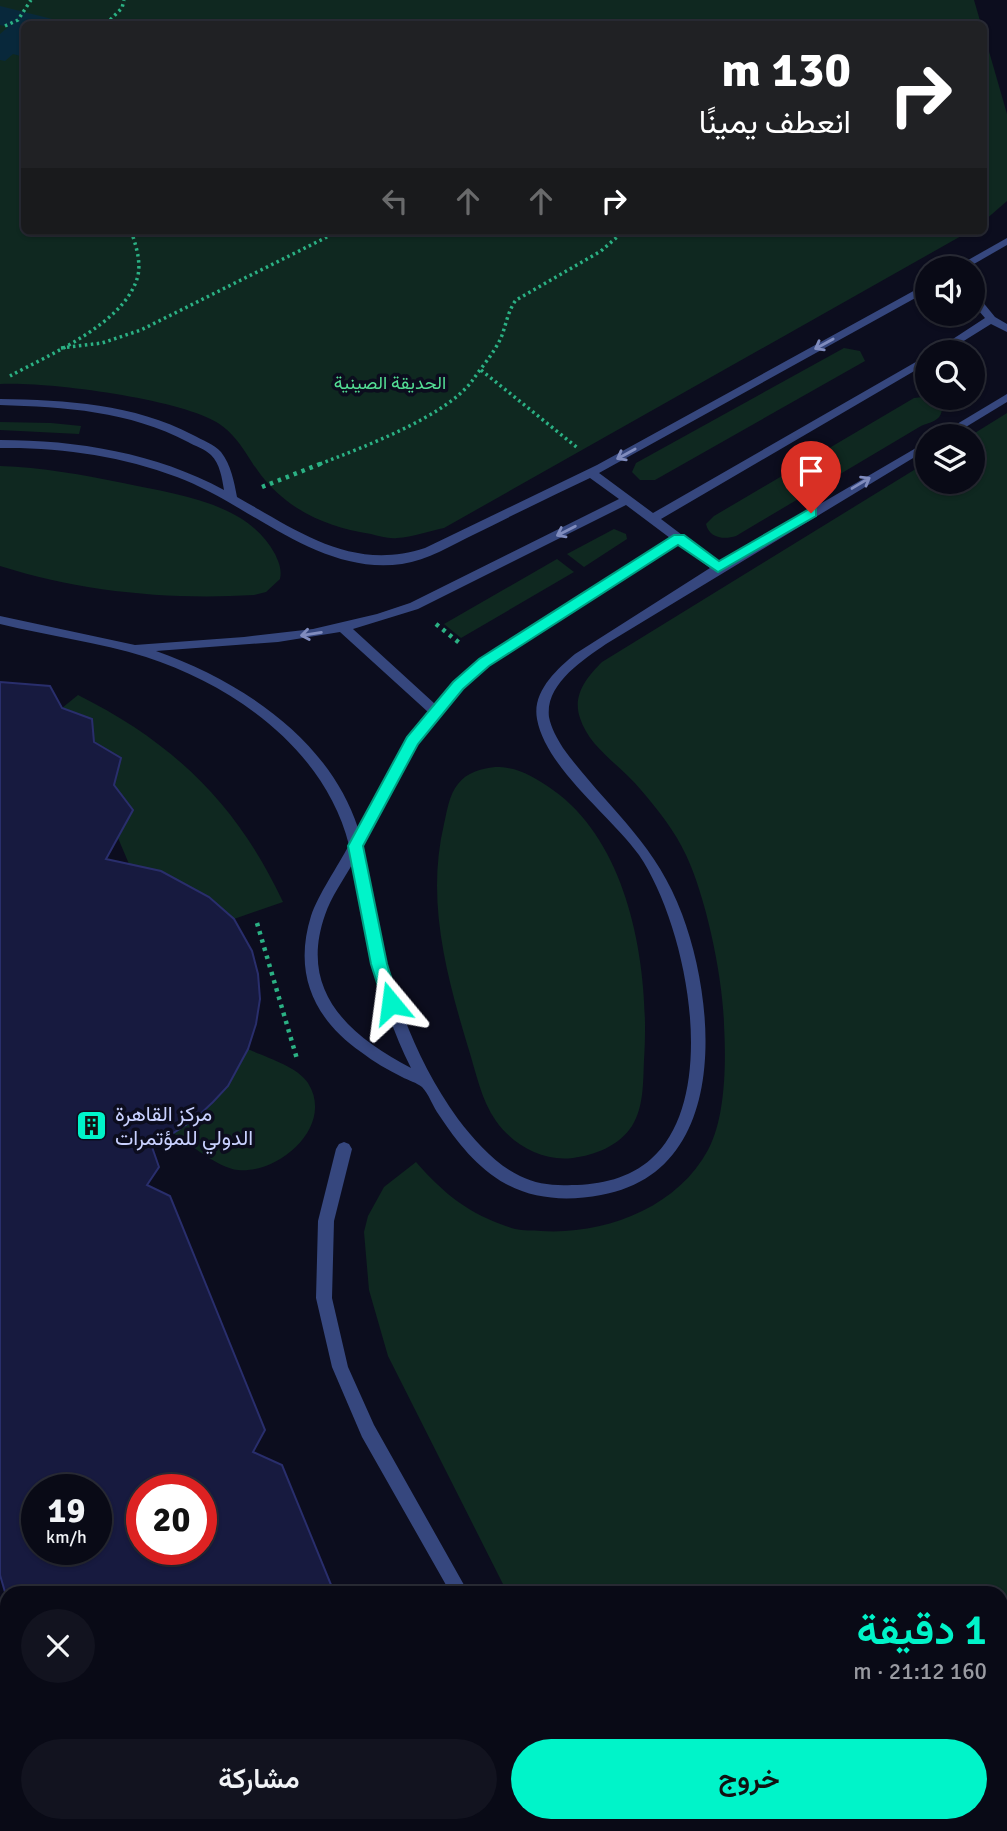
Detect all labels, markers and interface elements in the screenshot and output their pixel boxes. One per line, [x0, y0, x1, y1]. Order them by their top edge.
text: 130 m [721, 40, 851, 100]
icon: right [875, 49, 966, 140]
text: انعطف يمينًا [699, 103, 851, 142]
icon: left [376, 182, 414, 220]
icon: ahead [449, 182, 487, 220]
icon: ahead [522, 182, 560, 220]
icon: right [595, 182, 633, 220]
map controls [915, 256, 985, 494]
button: sound [915, 256, 985, 326]
one-way arrow [815, 337, 835, 351]
button: search [915, 340, 985, 410]
park label: الحديقة الصينية [334, 372, 446, 394]
button: layers [915, 424, 985, 494]
pin [781, 441, 841, 513]
one-way arrow [616, 447, 636, 461]
icon: arrive [792, 452, 830, 490]
one-way arrow [851, 476, 871, 490]
one-way arrow [556, 524, 577, 538]
one-way arrow [300, 628, 323, 641]
position arrow [354, 966, 428, 1040]
place label: مركز القاهرة الدولي للمؤتمرات [115, 1101, 253, 1155]
building icon: مركز القاهرة الدولي للمؤتمرات [75, 1109, 109, 1143]
speed limit sign: 20 [126, 1474, 217, 1565]
text: 19 [48, 1489, 85, 1532]
text: km/h [46, 1526, 87, 1548]
text: 1 دقيقة [856, 1605, 987, 1656]
button: close [21, 1609, 95, 1683]
text: 160 m · 21:12 [853, 1657, 987, 1686]
button: مشاركة [21, 1739, 497, 1819]
button: خروج [511, 1739, 987, 1819]

